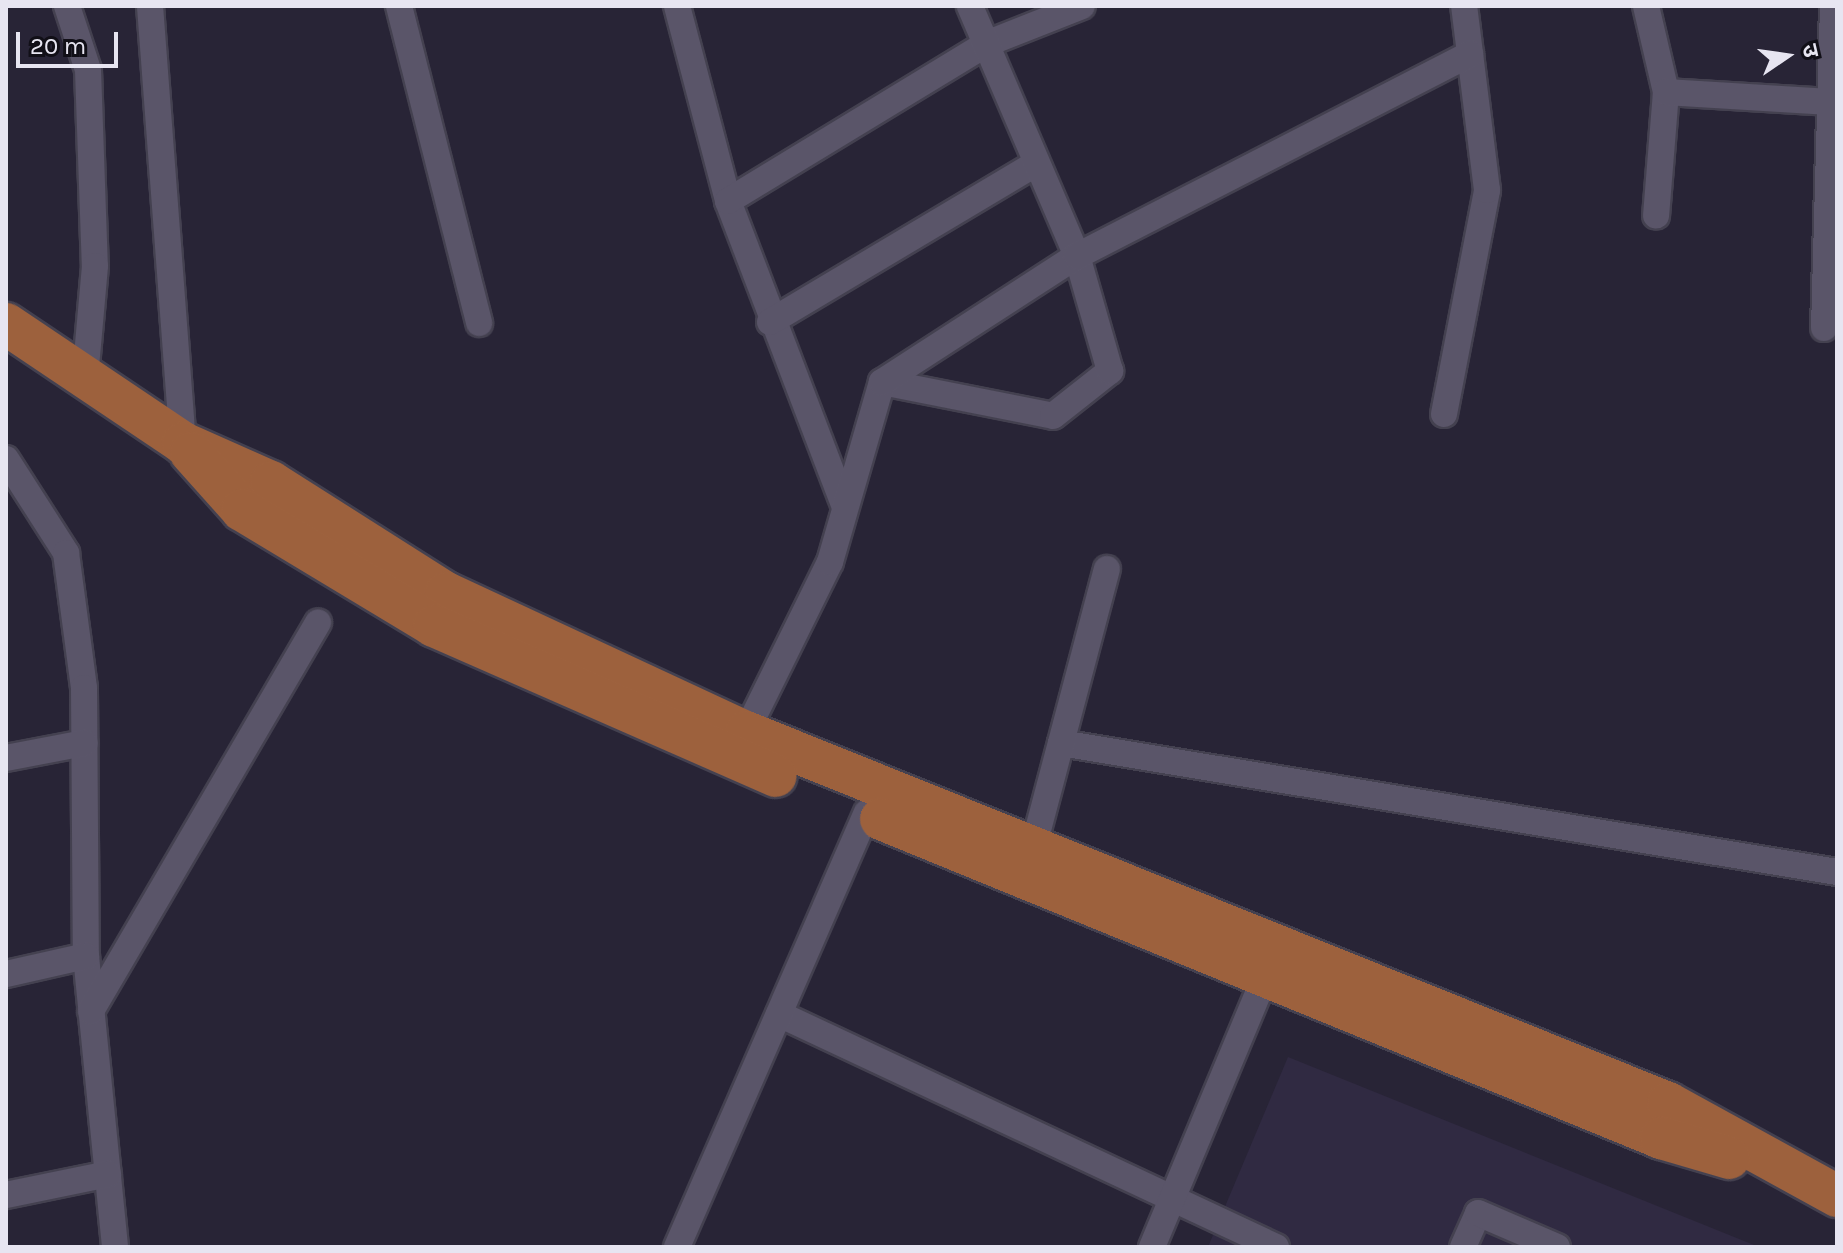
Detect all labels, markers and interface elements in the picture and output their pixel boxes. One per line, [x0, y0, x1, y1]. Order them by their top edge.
scale bar [20, 16, 122, 66]
north arrow [1747, 16, 1827, 96]
text: 20 m [30, 32, 86, 60]
text: उ [1796, 41, 1824, 60]

